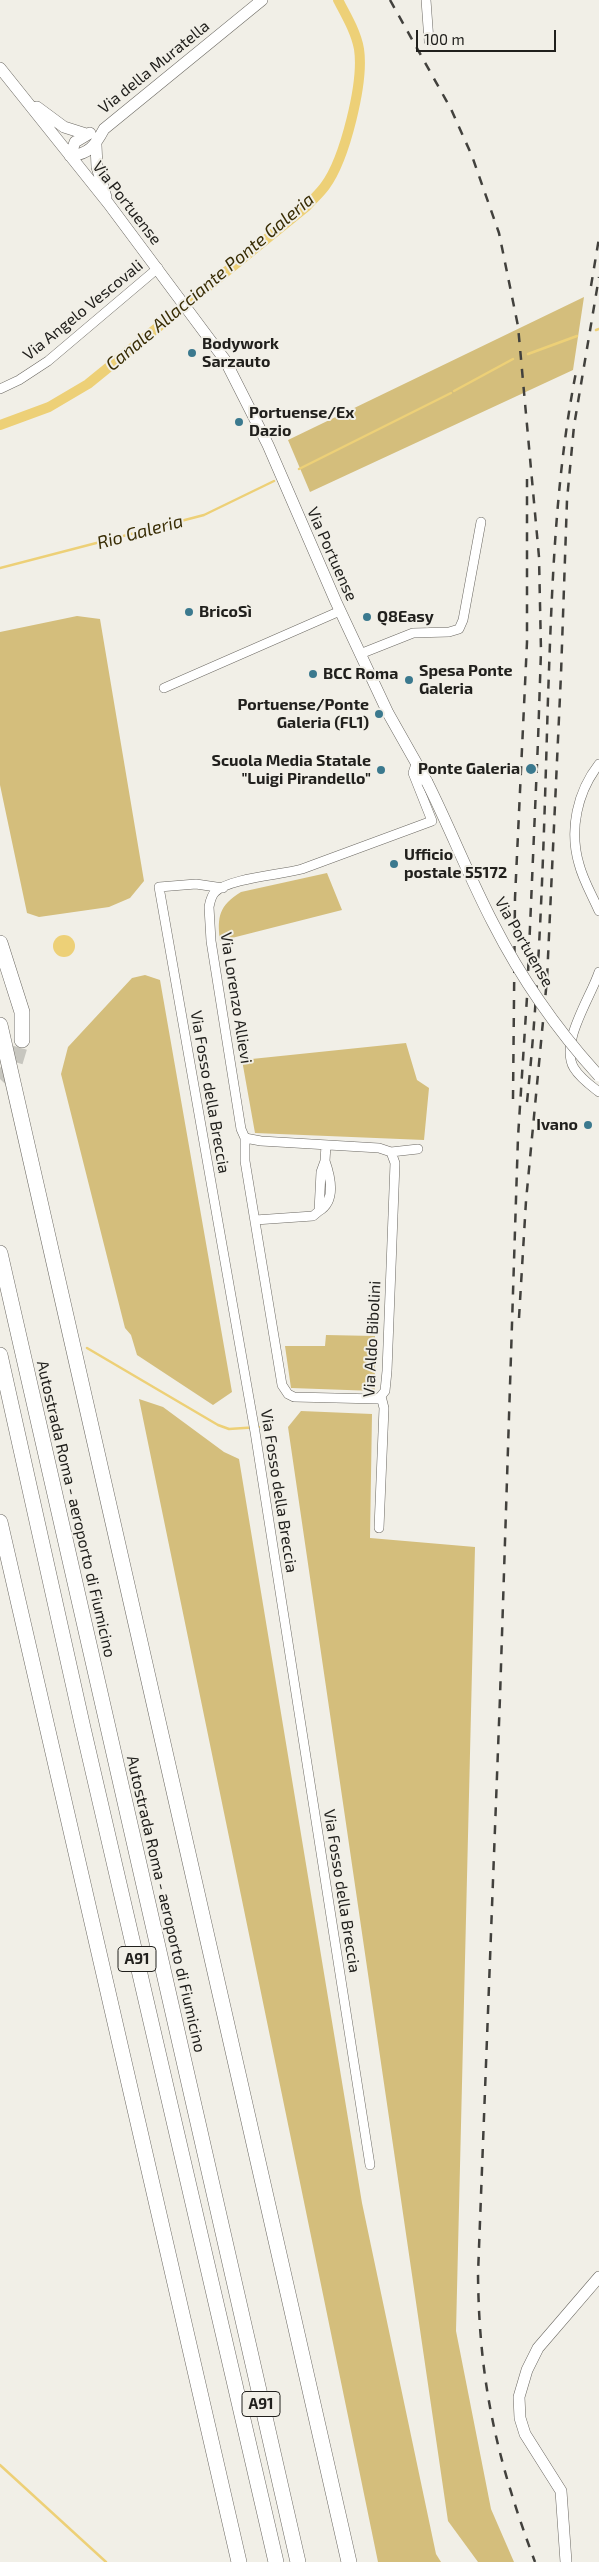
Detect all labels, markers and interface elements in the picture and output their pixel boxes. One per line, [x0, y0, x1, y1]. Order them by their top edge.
street label: Via della Muratella [95, 16, 213, 118]
scale bar [419, 20, 559, 52]
text: 100 m [424, 30, 465, 48]
street label: Via Portuense [88, 157, 166, 249]
water label: Canale Allacciante Ponte Galeria [102, 189, 318, 375]
street label: Via Angelo Vescovali [19, 256, 147, 364]
place label: Bodywork Sarzauto [202, 334, 279, 372]
marker: Bodywork Sarzauto [186, 347, 198, 359]
place label: Portuense/Ex Dazio [249, 403, 354, 441]
marker: Portuense/Ex Dazio [233, 416, 245, 428]
street label: Via Portuense [303, 504, 361, 604]
water label: Rio Galeria [95, 510, 185, 554]
place label: BricoSì [199, 602, 252, 622]
marker: BricoSì [183, 606, 195, 618]
place label: Q8Easy [377, 607, 434, 627]
marker: Q8Easy [361, 611, 373, 623]
place label: Spesa Ponte Galeria [419, 661, 513, 699]
place label: BCC Roma [323, 664, 398, 684]
marker: BCC Roma [307, 668, 319, 680]
marker: Spesa Ponte Galeria [403, 674, 415, 686]
place label: Portuense/Ponte Galeria (FL1) [237, 695, 369, 733]
marker: Portuense/Ponte Galeria (FL1) [373, 708, 385, 720]
place label: Scuola Media Statale "Luigi Pirandello" [212, 751, 371, 789]
place label: Ponte Galeria [418, 759, 520, 779]
marker: Ponte Galeria [524, 762, 538, 776]
marker: Scuola Media Statale "Luigi Pirandello" [375, 764, 387, 776]
place label: Ufficio postale 55172 [404, 845, 507, 883]
marker: Ufficio postale 55172 [388, 858, 400, 870]
street label: Via Portuense [491, 894, 557, 990]
street label: Via Lorenzo Allievi [216, 931, 256, 1065]
street label: Via Fosso della Breccia [186, 1009, 234, 1175]
place label: Ivano [536, 1115, 578, 1135]
marker: Ivano [582, 1119, 594, 1131]
street label: Via Aldo Bibolini [359, 1280, 385, 1398]
street label: Autostrada Roma - aeroporto di Fiumicino [32, 1359, 120, 1659]
street label: Via Fosso della Breccia [257, 1408, 301, 1574]
street label: Autostrada Roma - aeroporto di Fiumicino [122, 1754, 210, 2054]
street label: Via Fosso della Breccia [320, 1808, 364, 1974]
road number: A91 [118, 1946, 156, 1972]
road number: A91 [242, 2392, 280, 2416]

